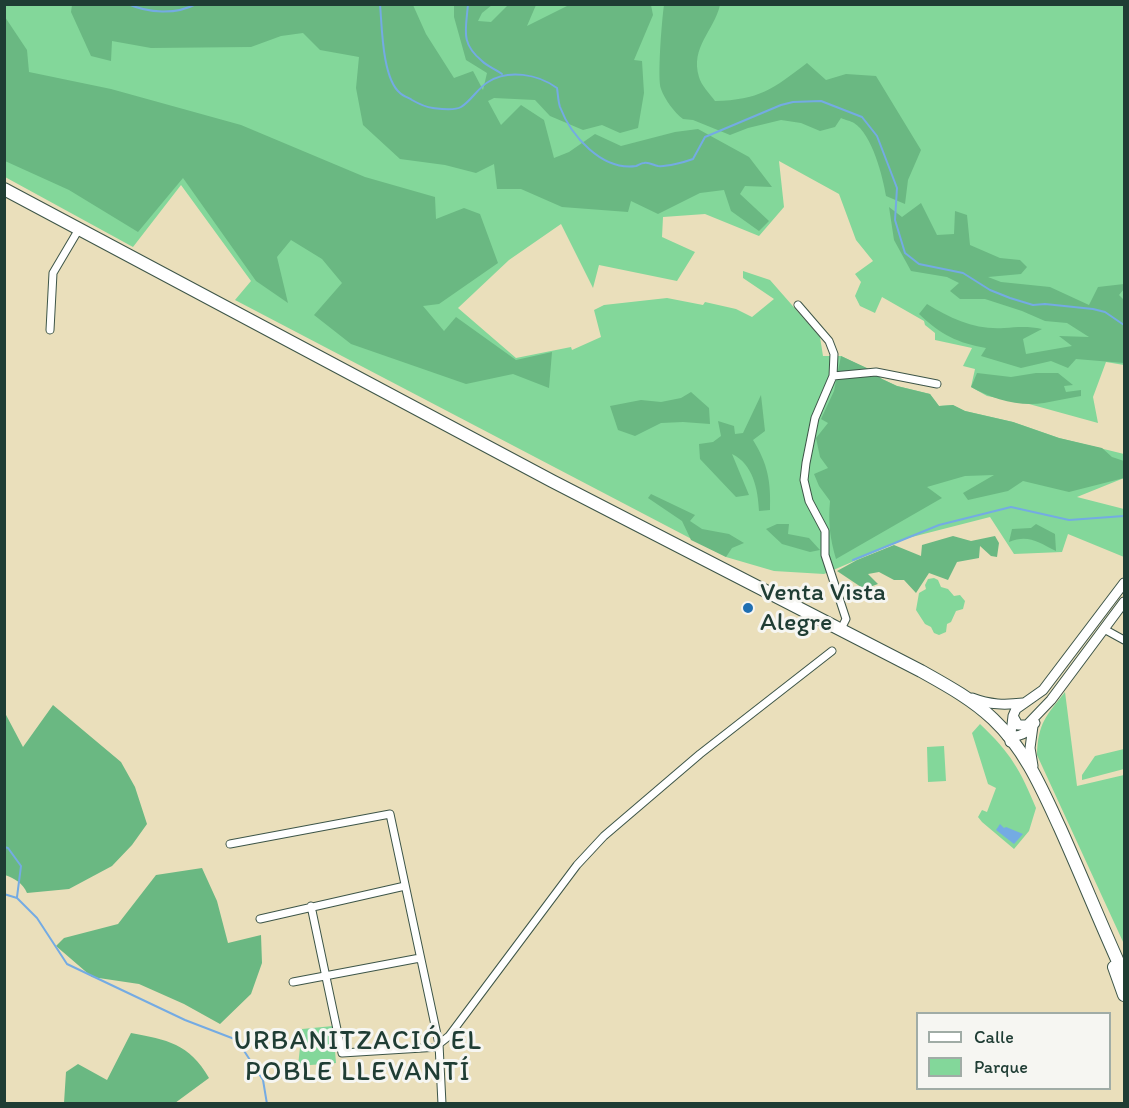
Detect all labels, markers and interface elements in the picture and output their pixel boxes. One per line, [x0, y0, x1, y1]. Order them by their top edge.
place label: Venta Vista Alegre [760, 577, 886, 638]
marker: Venta Vista Alegre [741, 601, 755, 615]
legend [916, 1012, 1111, 1090]
district label: URBANITZACIÓ EL POBLE LLEVANTÍ [235, 1026, 481, 1089]
text: Calle [974, 1026, 1014, 1048]
text: Parque [974, 1056, 1028, 1078]

